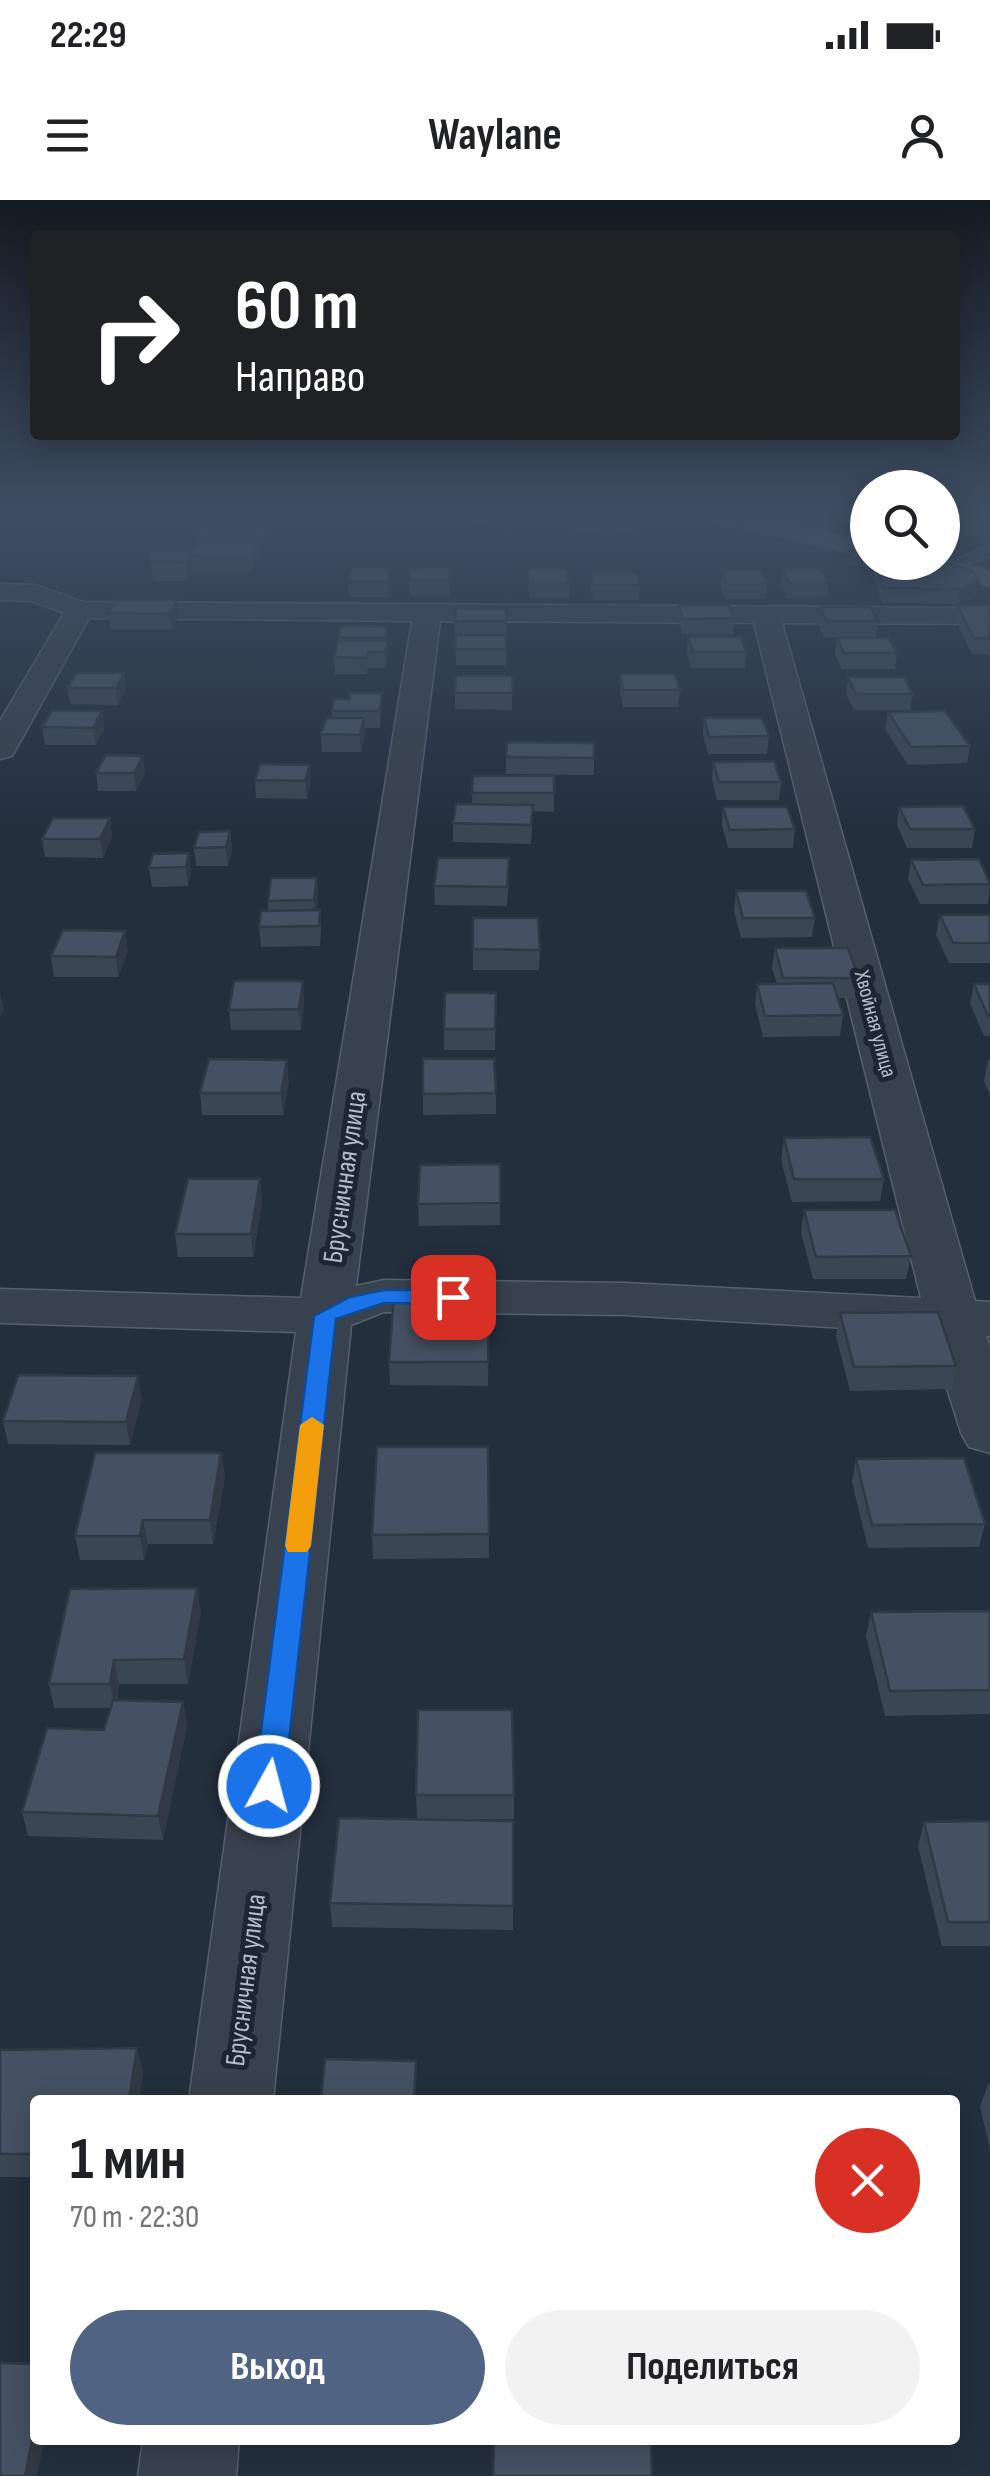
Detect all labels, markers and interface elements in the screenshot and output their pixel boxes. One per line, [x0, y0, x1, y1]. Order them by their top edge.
text: 22:29 [50, 13, 126, 58]
icon: menu [40, 108, 95, 163]
text: Waylane [428, 108, 562, 163]
icon: person [895, 108, 950, 163]
text: 60 m [235, 265, 359, 349]
icon: right [70, 270, 200, 400]
text: Направо [235, 350, 365, 405]
map controls [850, 470, 960, 580]
button: search [850, 470, 960, 580]
street label: Хвойная улица [848, 967, 902, 1080]
street label: Брусничная улица [317, 1089, 373, 1265]
pin [411, 1255, 496, 1340]
icon: arrive [426, 1270, 481, 1325]
position arrow [217, 1734, 321, 1838]
street label: Брусничная улица [219, 1892, 273, 2068]
text: 1 мин [70, 2124, 186, 2196]
button: close [815, 2128, 920, 2233]
text: 70 m · 22:30 [70, 2198, 199, 2237]
button: Выход [70, 2310, 485, 2425]
button: Поделиться [505, 2310, 920, 2425]

